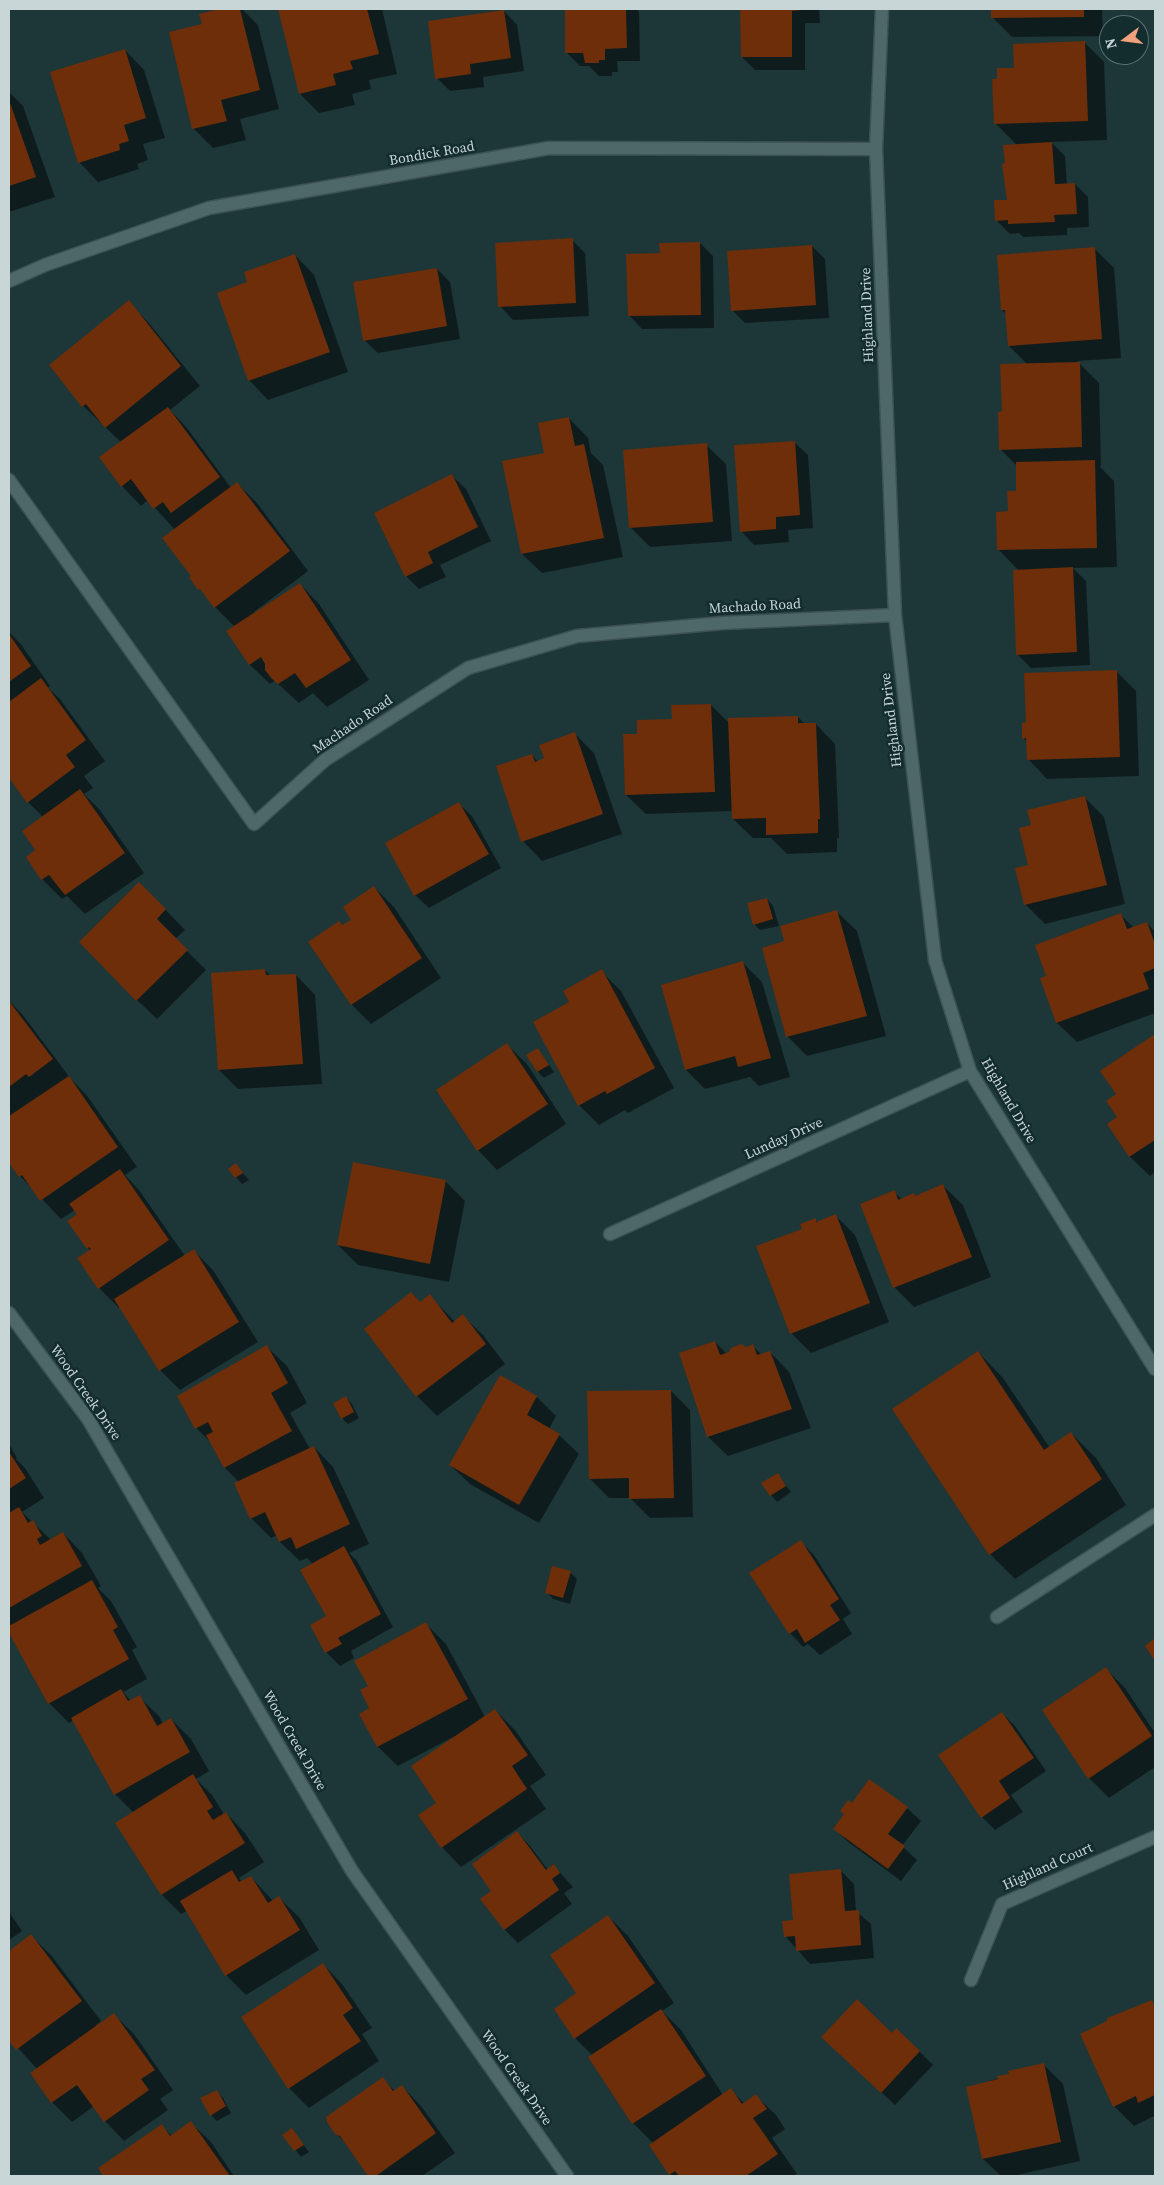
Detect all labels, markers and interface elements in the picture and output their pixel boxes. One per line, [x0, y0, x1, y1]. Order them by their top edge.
north arrow [1099, 15, 1149, 65]
text: N [1099, 36, 1121, 51]
street label: Bondick Road [388, 138, 476, 170]
street label: Highland Drive [858, 267, 878, 363]
street label: Machado Road [708, 596, 802, 618]
street label: Highland Drive [878, 672, 906, 768]
street label: Machado Road [310, 692, 396, 758]
street label: Highland Drive [977, 1056, 1039, 1146]
street label: Lunday Drive [742, 1114, 826, 1164]
street label: Wood Creek Drive [46, 1342, 124, 1444]
street label: Wood Creek Drive [259, 1688, 329, 1794]
street label: Highland Court [1000, 1840, 1096, 1894]
street label: Wood Creek Drive [477, 2027, 555, 2129]

